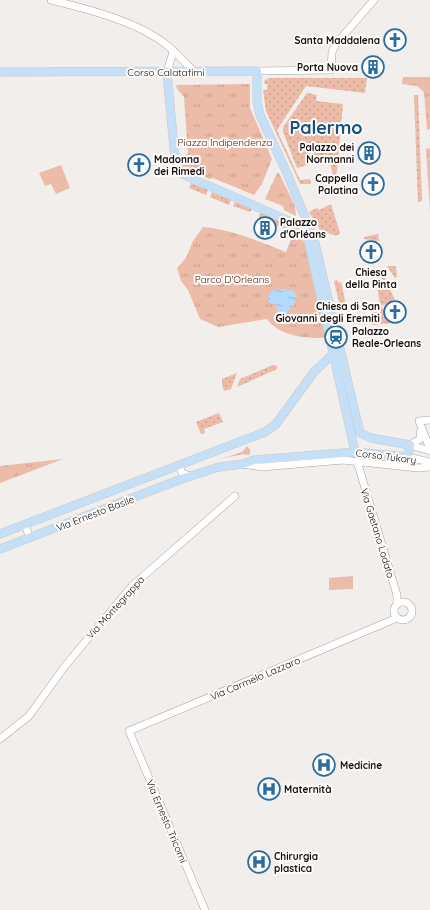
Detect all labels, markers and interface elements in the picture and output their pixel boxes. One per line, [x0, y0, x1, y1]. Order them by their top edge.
church icon: Santa Maddalena [382, 27, 408, 53]
place label: Santa Maddalena [295, 34, 380, 47]
building icon: Porta Nuova [360, 54, 386, 80]
place label: Porta Nuova [297, 61, 358, 74]
street label: Corso Calatafimi [127, 66, 205, 79]
district label: Palermo [289, 116, 363, 139]
park label: Piazza Indipendenza [178, 136, 272, 149]
building icon: Palazzo dei Normanni [356, 140, 382, 166]
place label: Palazzo dei Normanni [300, 141, 354, 166]
church icon: Madonna dei Rimedi [126, 152, 152, 178]
place label: Madonna dei Rimedi [154, 153, 204, 178]
church icon: Cappella Palatina [360, 171, 386, 197]
place label: Cappella Palatina [315, 172, 358, 197]
building icon: Palazzo d'Orléans [252, 215, 278, 241]
place label: Palazzo d'Orléans [280, 216, 326, 241]
church icon: Chiesa della Pinta [358, 239, 384, 265]
place label: Chiesa della Pinta [345, 266, 397, 291]
park label: Parco D'Orleans [195, 273, 270, 286]
church icon: Chiesa di San Giovanni degli Eremiti [382, 299, 408, 325]
place label: Chiesa di San Giovanni degli Eremiti [275, 300, 380, 325]
station icon: Palazzo Reale-Orleans [323, 324, 349, 350]
place label: Palazzo Reale-Orleans [352, 325, 421, 350]
street label: Corso Tukory [355, 446, 417, 467]
street label: Via Gaetano Lodato [358, 487, 397, 580]
street label: Via Ernesto Basile [54, 492, 136, 534]
street label: Via Montegrappa [83, 573, 147, 642]
street label: Via Carmelo Lazzaro [208, 654, 302, 703]
hospital icon: Medicine [311, 752, 337, 778]
place label: Medicine [340, 759, 382, 772]
hospital icon: Maternità [256, 776, 282, 802]
street label: Via Ernesto Tricomi [143, 778, 190, 865]
place label: Maternità [284, 783, 331, 796]
hospital icon: Chirurgia plastica [246, 849, 272, 875]
place label: Chirurgia plastica [274, 850, 318, 875]

